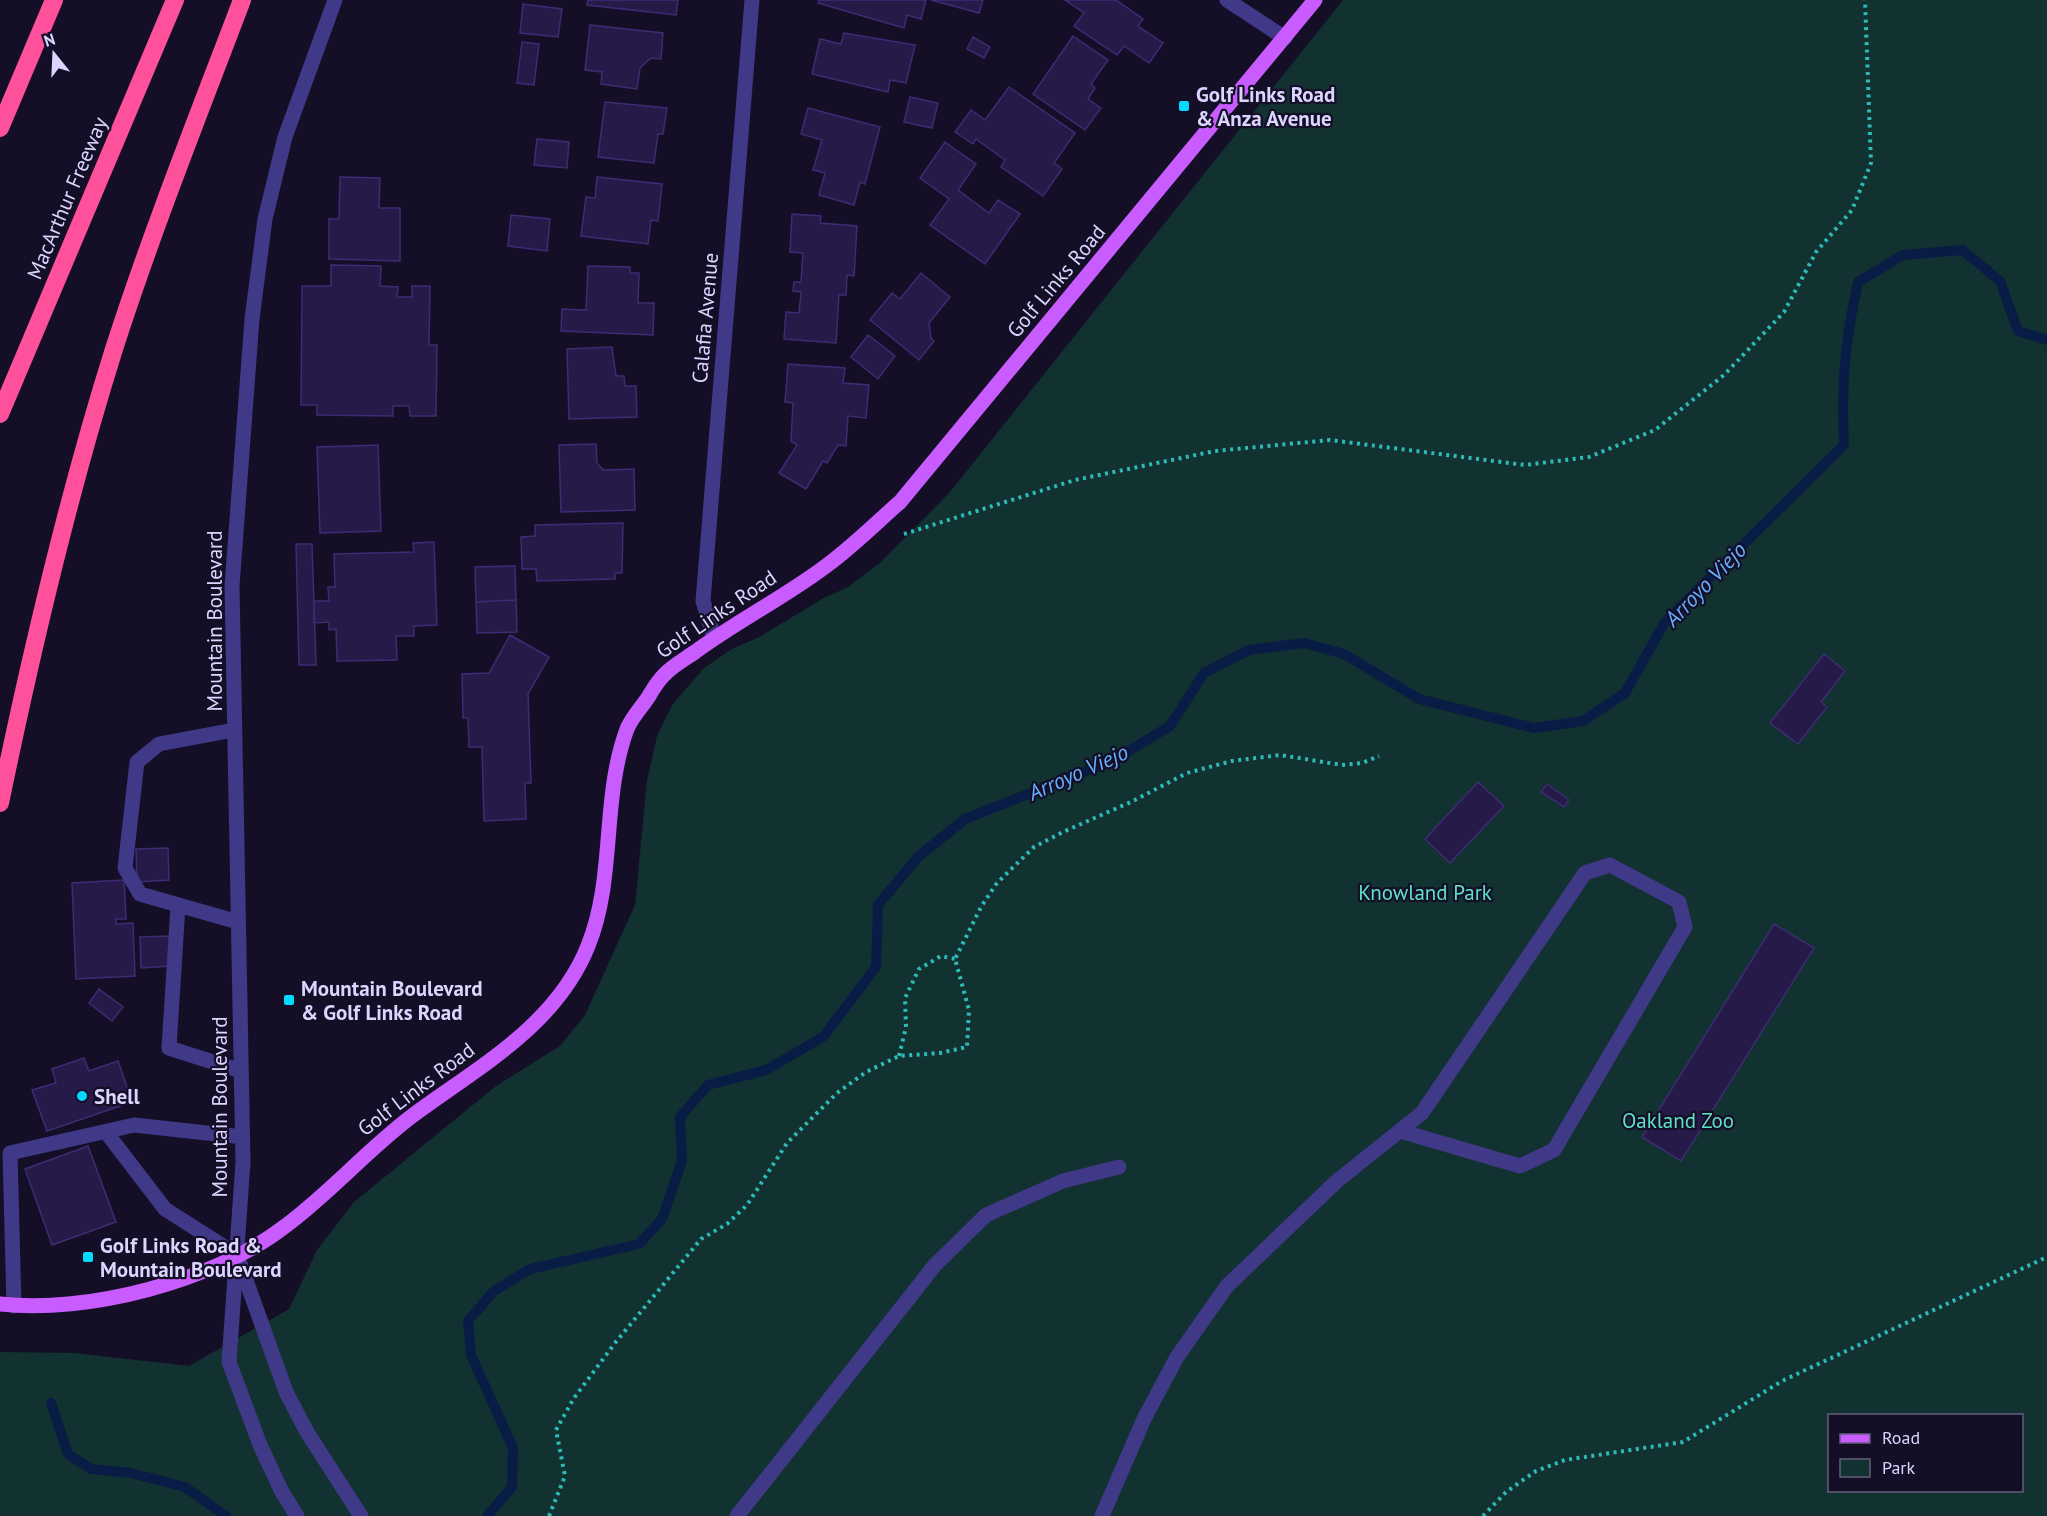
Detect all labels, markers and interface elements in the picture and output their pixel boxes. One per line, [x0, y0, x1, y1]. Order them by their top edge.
north arrow [24, 24, 84, 84]
text: N [41, 29, 57, 51]
place label: Golf Links Road & Anza Avenue [1196, 81, 1335, 132]
marker: Golf Links Road & Anza Avenue [1177, 99, 1191, 113]
street label: MacArthur Freeway [21, 113, 113, 283]
street label: Golf Links Road [1001, 219, 1111, 343]
street label: Calafia Avenue [686, 252, 724, 384]
street label: Mountain Boulevard [201, 530, 228, 712]
water label: Arroyo Viejo [1657, 536, 1752, 633]
street label: Golf Links Road [651, 564, 781, 664]
water label: Arroyo Viejo [1023, 737, 1133, 807]
park label: Knowland Park [1358, 879, 1492, 906]
place label: Mountain Boulevard & Golf Links Road [301, 975, 483, 1026]
marker: Mountain Boulevard & Golf Links Road [282, 993, 296, 1007]
street label: Mountain Boulevard [206, 1016, 233, 1198]
street label: Golf Links Road [352, 1036, 480, 1142]
place label: Shell [94, 1083, 140, 1110]
marker: Shell [75, 1089, 89, 1103]
park label: Oakland Zoo [1622, 1107, 1734, 1134]
place label: Golf Links Road & Mountain Boulevard [100, 1232, 282, 1283]
marker: Golf Links Road & Mountain Boulevard [81, 1250, 95, 1264]
legend [1828, 1414, 2023, 1492]
text: Road [1882, 1426, 1920, 1449]
text: Park [1882, 1456, 1915, 1479]

